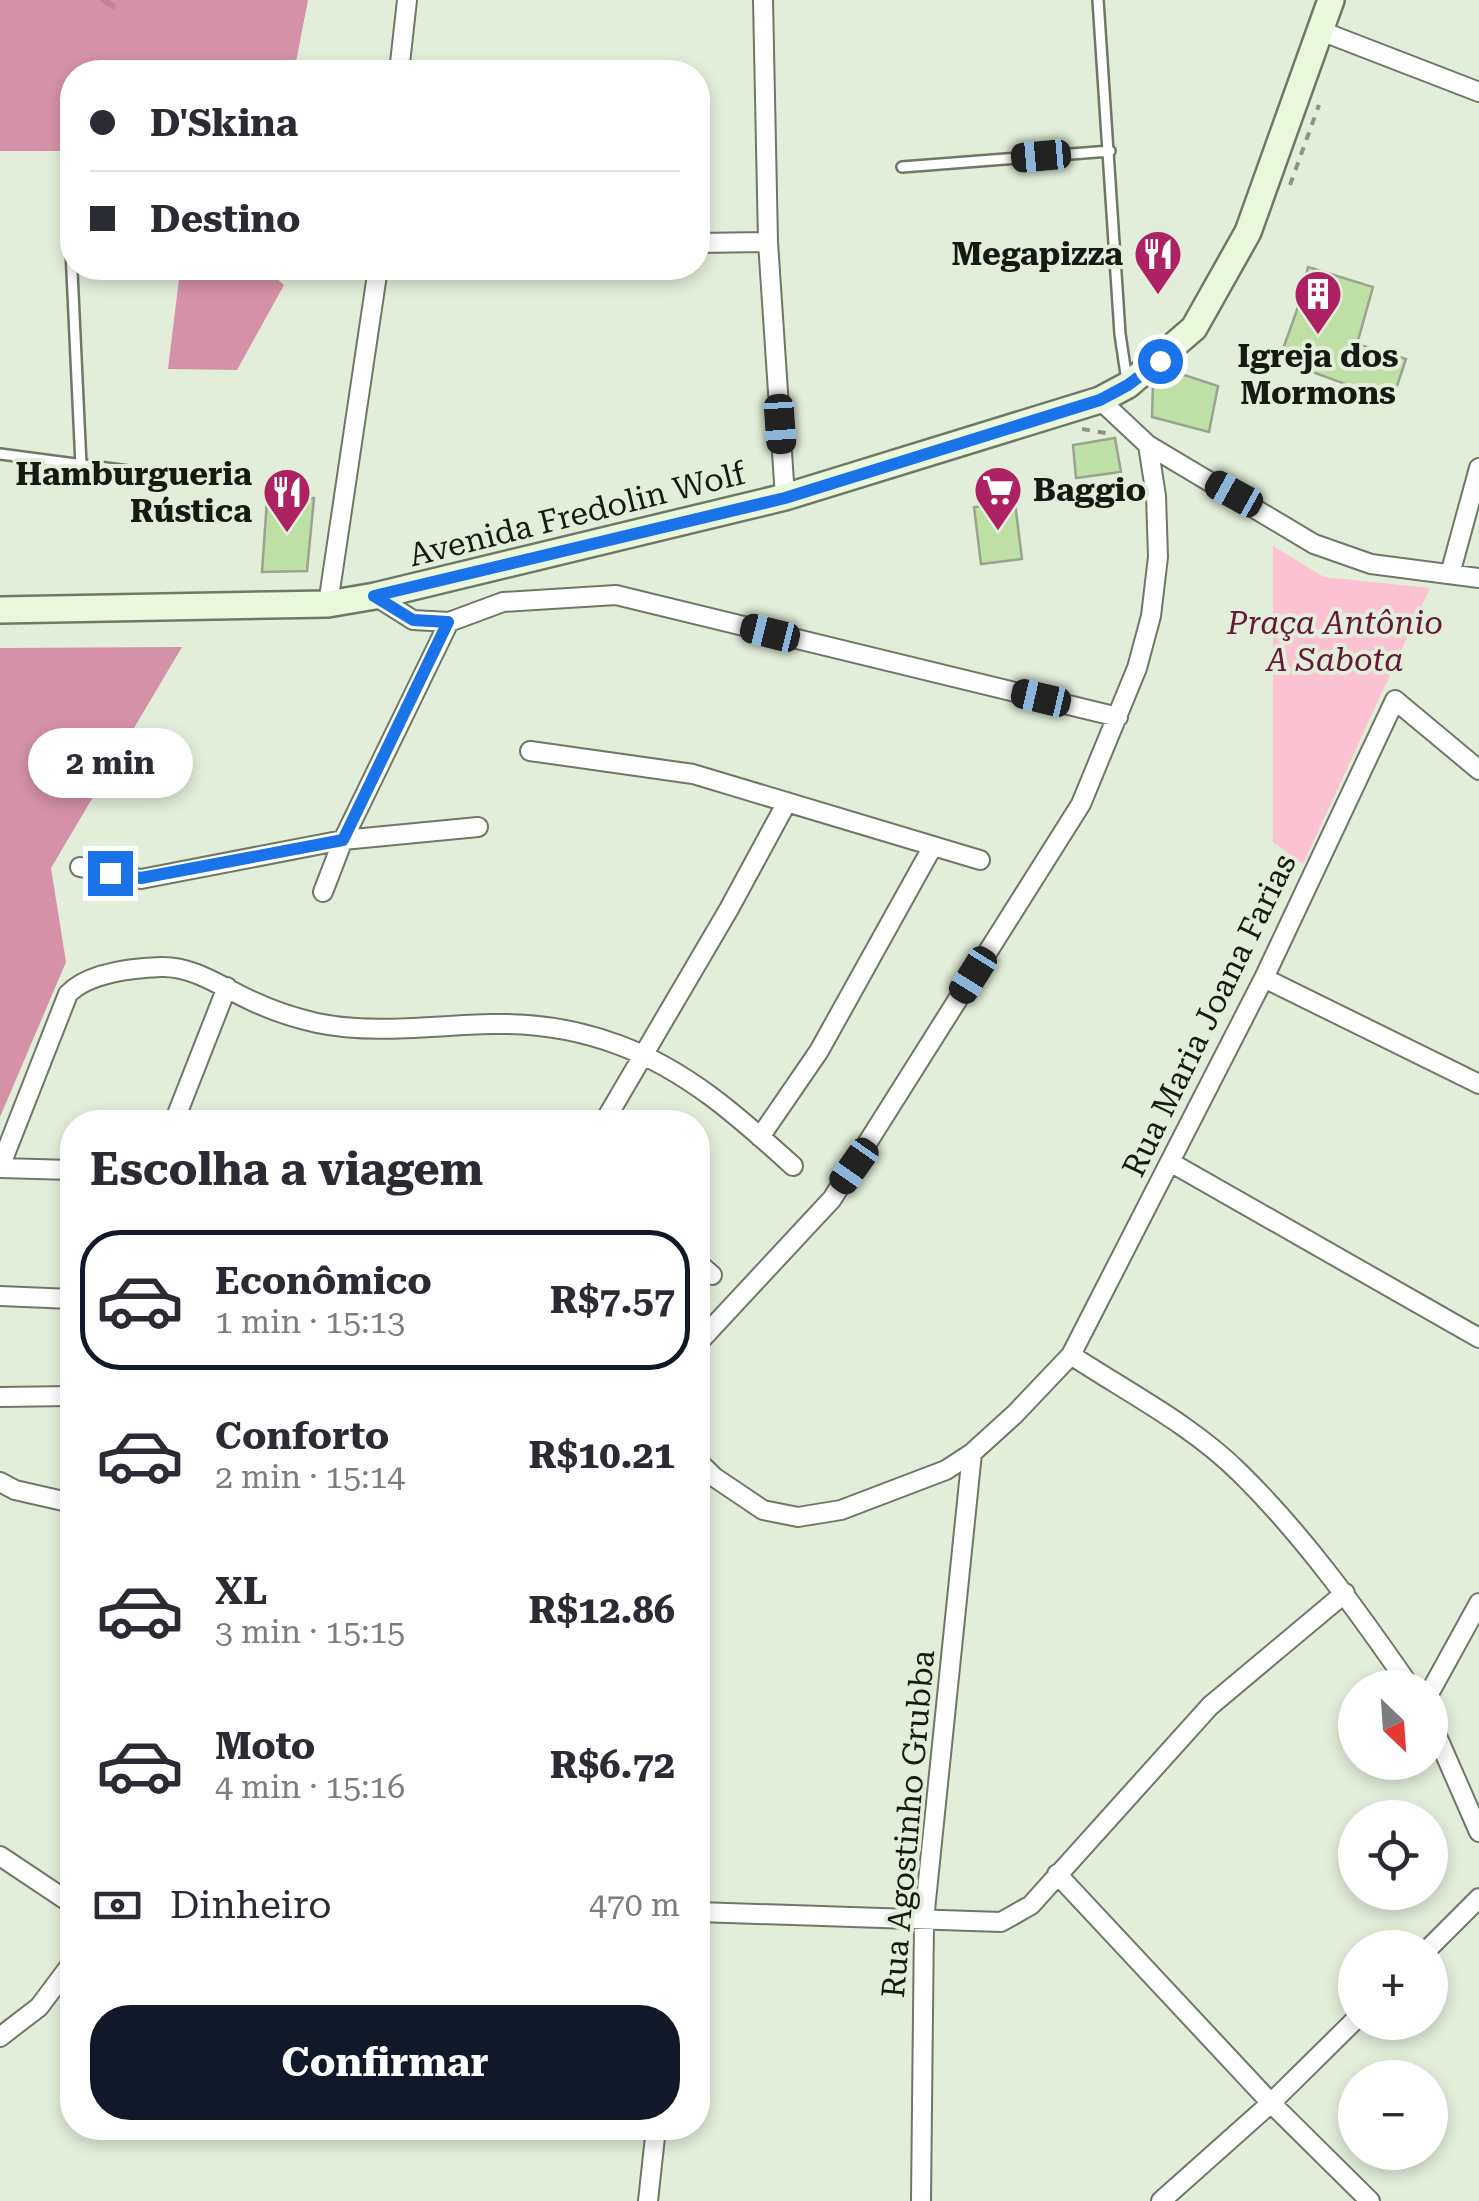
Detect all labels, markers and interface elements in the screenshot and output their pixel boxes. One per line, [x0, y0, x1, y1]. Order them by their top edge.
text: D'Skina [150, 101, 298, 145]
car [1010, 138, 1072, 174]
text: Destino [150, 197, 301, 241]
restaurant icon: Megapizza [1132, 228, 1184, 296]
place label: Megapizza [951, 235, 1123, 273]
building icon: Igreja dos Mormons [1292, 268, 1344, 336]
place label: Igreja dos Mormons [1237, 337, 1399, 412]
route start [1138, 339, 1183, 384]
car [763, 393, 797, 455]
street label: Avenida Fredolin Wolf [405, 453, 751, 574]
place label: Hamburgueria Rústica [16, 455, 252, 530]
supermarket icon: Baggio [972, 464, 1024, 532]
restaurant icon: Hamburgueria Rústica [261, 466, 313, 534]
car [1200, 466, 1268, 522]
place label: Baggio [1033, 471, 1146, 509]
park label: Praça Antônio A Sabota [1226, 604, 1443, 679]
car [737, 611, 803, 655]
car [1008, 677, 1074, 719]
callout: 2 min [28, 728, 192, 798]
text: 2 min [66, 744, 155, 782]
street label: Rua Maria Joana Farias [1114, 847, 1304, 1183]
route end [88, 851, 133, 896]
car [944, 942, 1002, 1008]
car [825, 1133, 883, 1199]
text: Escolha a viagem [90, 1143, 483, 1196]
icon: car [95, 1255, 185, 1345]
text: Econômico [215, 1259, 432, 1303]
text: R$7.57 [550, 1278, 675, 1322]
text: 1 min · 15:13 [215, 1303, 405, 1341]
icon: car [95, 1410, 185, 1500]
text: Conforto [215, 1414, 389, 1458]
text: R$10.21 [528, 1433, 675, 1477]
text: 2 min · 15:14 [215, 1458, 405, 1496]
icon: car [95, 1565, 185, 1655]
text: XL [215, 1569, 267, 1613]
text: R$12.86 [528, 1588, 675, 1632]
text: 3 min · 15:15 [215, 1613, 405, 1651]
street label: Rua Agostinho Grubba [874, 1648, 942, 2000]
north arrow [1338, 1670, 1448, 1780]
map controls [1338, 1670, 1448, 2170]
icon: car [95, 1720, 185, 1810]
text: Moto [215, 1724, 315, 1768]
text: R$6.72 [550, 1743, 675, 1787]
text: 4 min · 15:16 [215, 1768, 405, 1806]
button: locate [1338, 1800, 1448, 1910]
icon: cash [90, 1878, 145, 1933]
text: Dinheiro [170, 1883, 332, 1927]
text: 470 m [589, 1886, 680, 1924]
button: + [1338, 1930, 1448, 2040]
button: Confirmar [90, 2005, 680, 2120]
button: − [1338, 2060, 1448, 2170]

